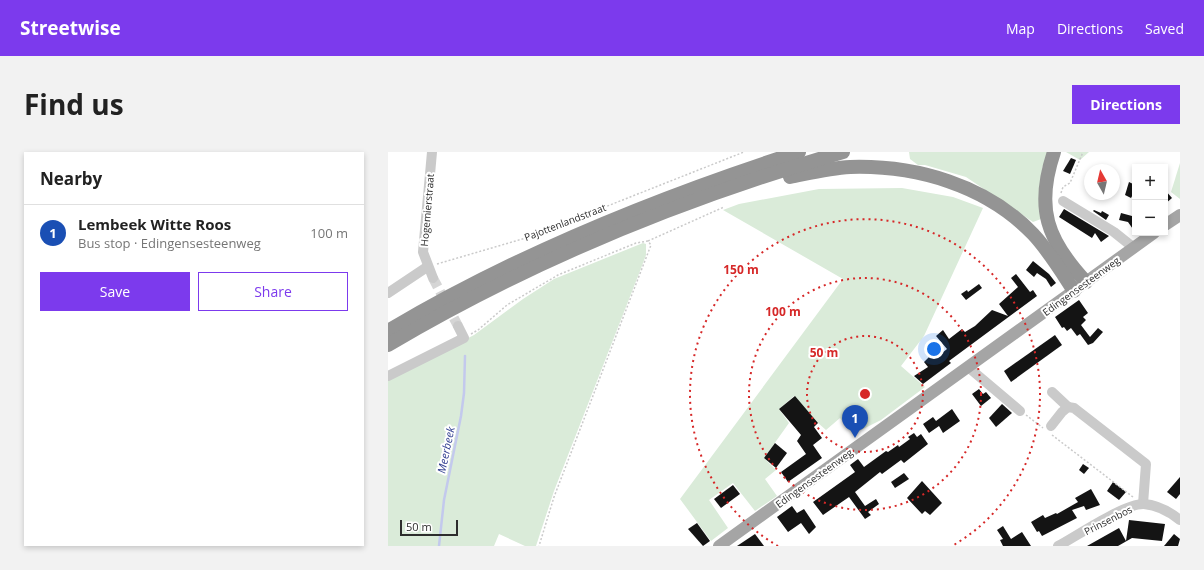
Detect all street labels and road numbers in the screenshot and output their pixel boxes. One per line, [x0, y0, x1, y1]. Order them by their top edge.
street label: Hogemierstraat [417, 173, 437, 247]
street label: Pajottenlandstraat [522, 200, 608, 244]
street label: Edingensesteenweg [1040, 253, 1123, 319]
street label: Edingensesteenweg [773, 445, 856, 511]
street label: Prinsenbos [1082, 502, 1135, 538]

